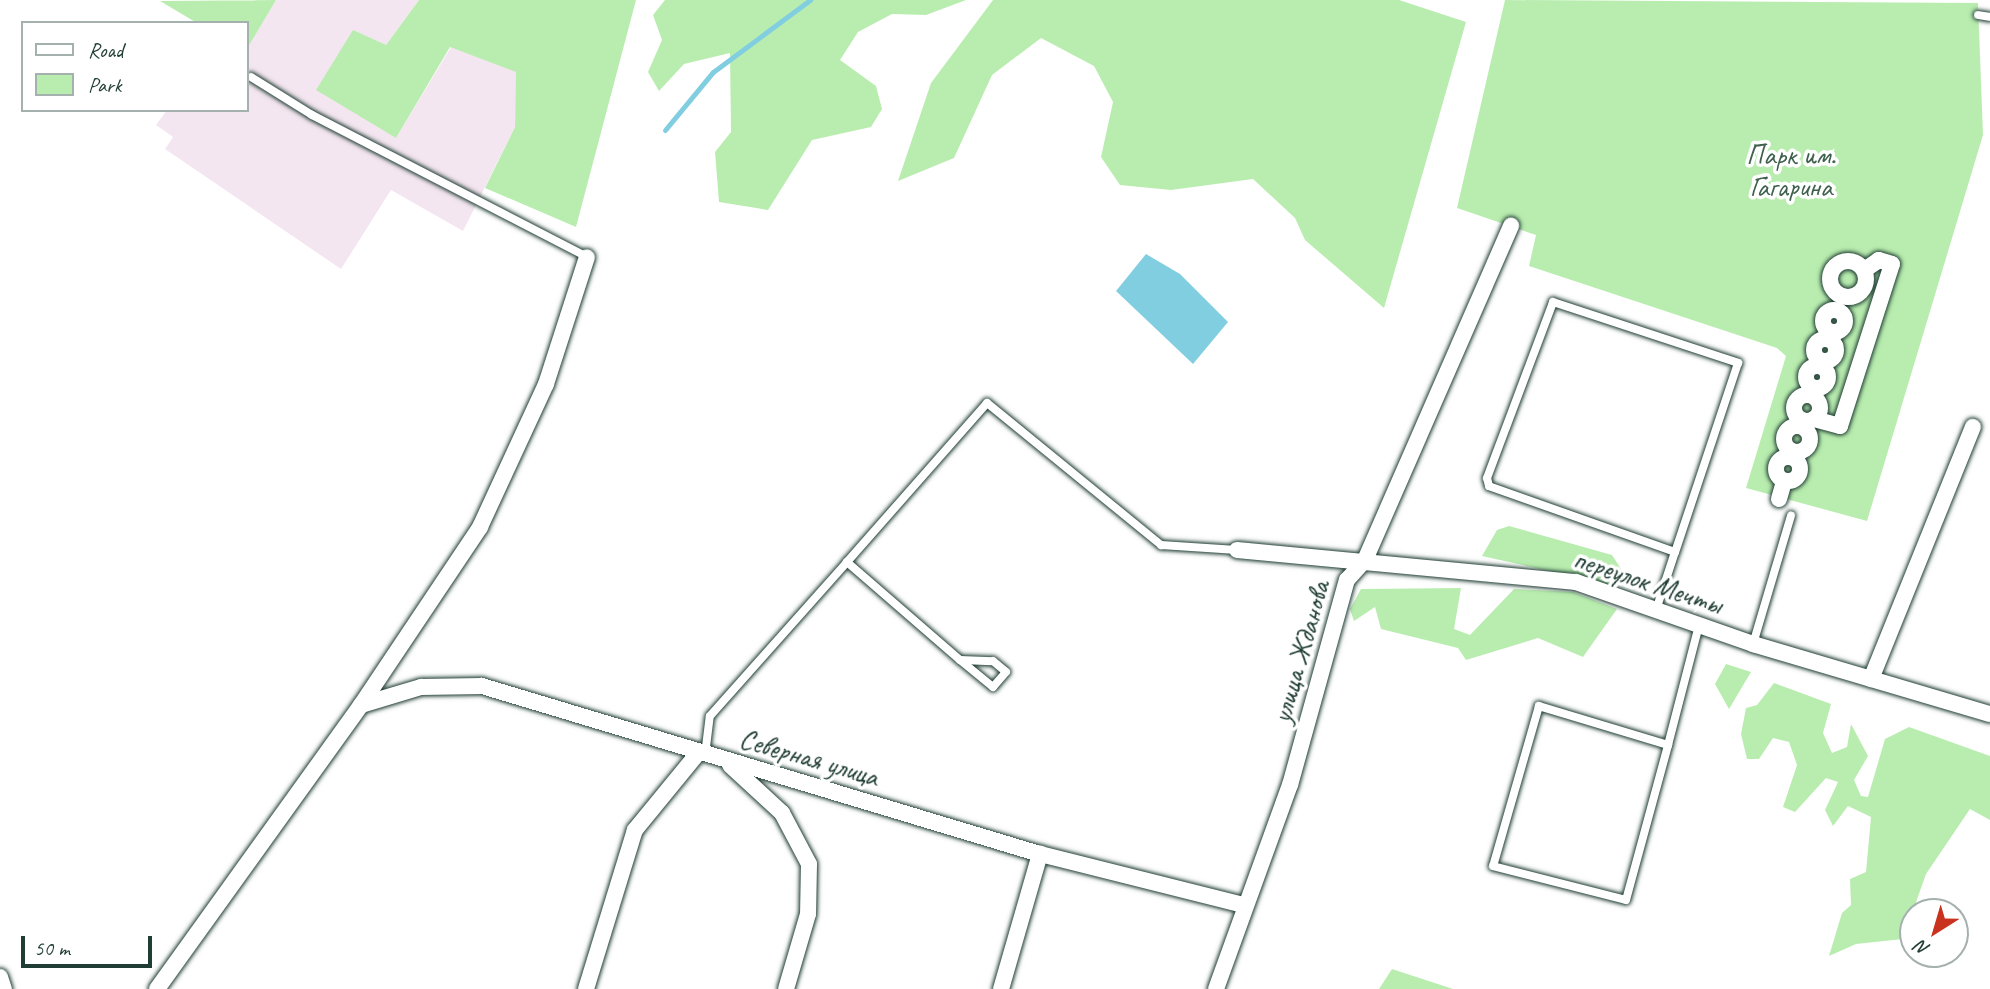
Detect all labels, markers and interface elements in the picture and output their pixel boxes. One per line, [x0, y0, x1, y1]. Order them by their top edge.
legend [21, 21, 248, 112]
text: Road [88, 37, 123, 63]
text: Park [88, 72, 121, 98]
park label: Парк им. Гагарина [1747, 138, 1835, 204]
street label: переулок Мечты [1569, 542, 1727, 622]
street label: улица Жданова [1265, 577, 1337, 727]
street label: Северная улица [735, 722, 883, 794]
north arrow [1899, 898, 1969, 968]
scale bar [24, 922, 156, 966]
text: 50 m [34, 935, 70, 961]
text: N [1911, 935, 1934, 961]

